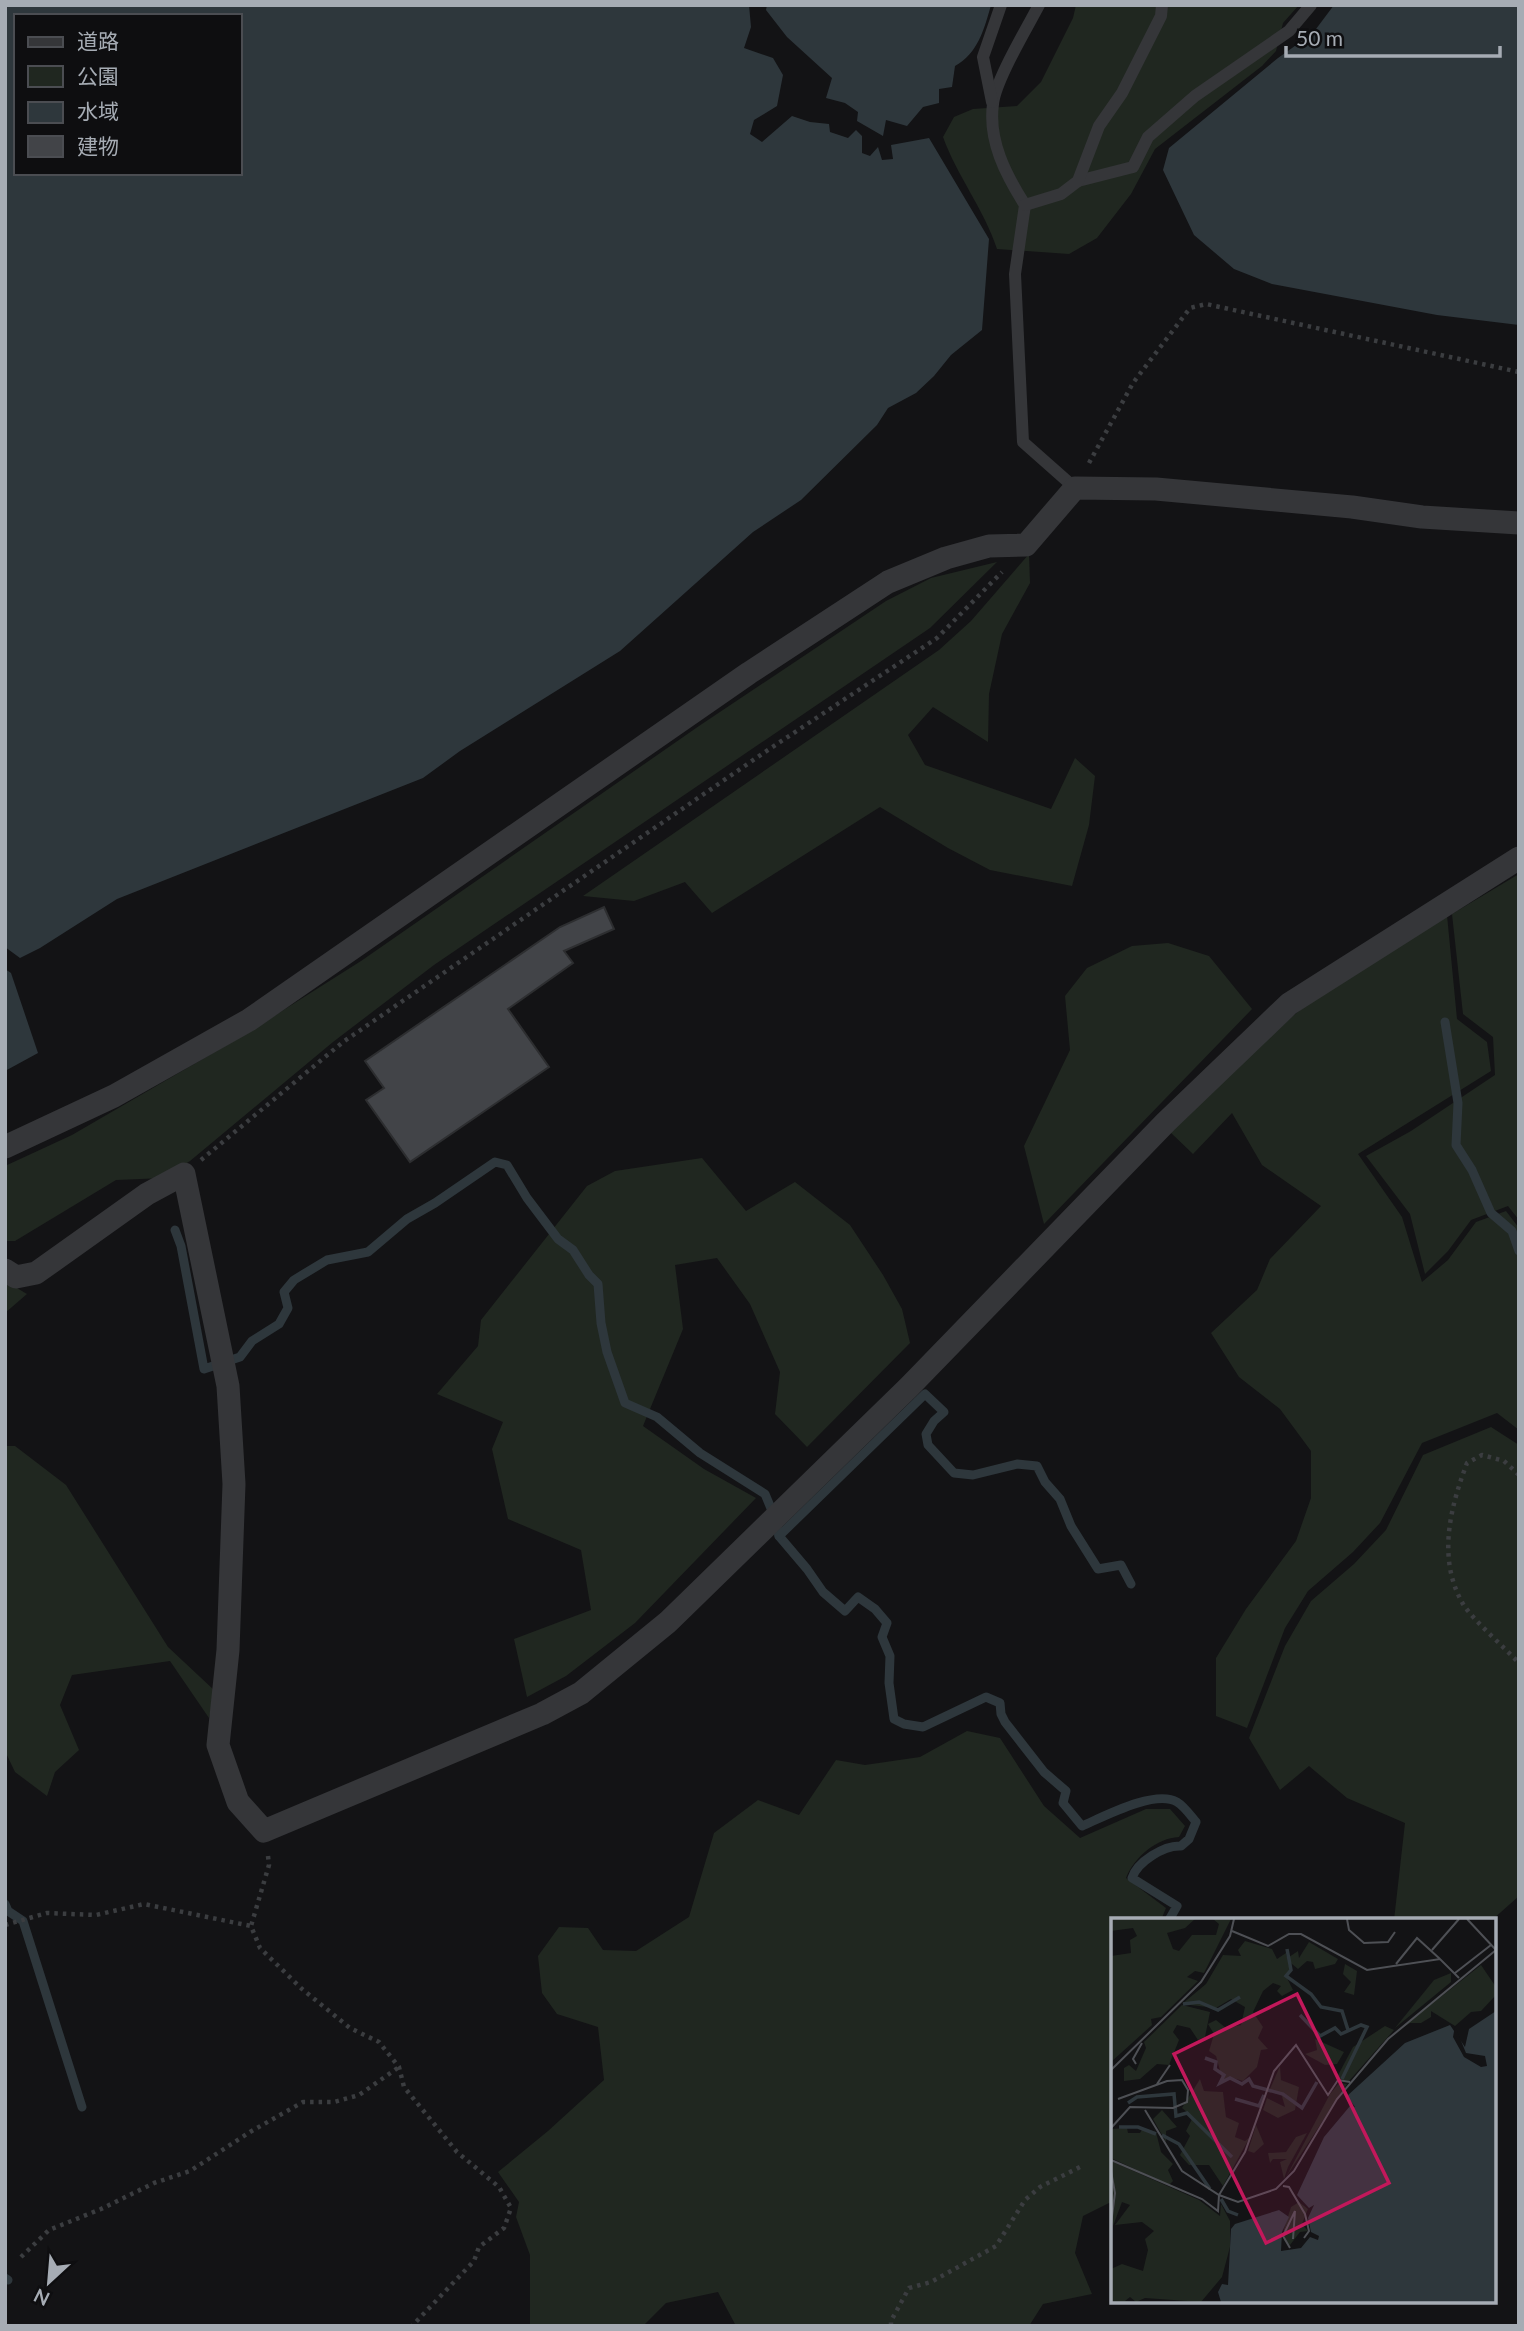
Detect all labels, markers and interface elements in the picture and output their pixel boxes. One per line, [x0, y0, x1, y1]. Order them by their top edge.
legend [14, 14, 242, 175]
scale bar [1286, 14, 1500, 58]
text: 50 m [1296, 25, 1343, 50]
text: 道路 [77, 28, 119, 53]
text: 公園 [77, 63, 119, 88]
text: 水域 [77, 98, 119, 123]
text: 建物 [77, 133, 119, 158]
inset map [1111, 1918, 1496, 2303]
north arrow [14, 2247, 84, 2317]
text: N [30, 2284, 53, 2311]

